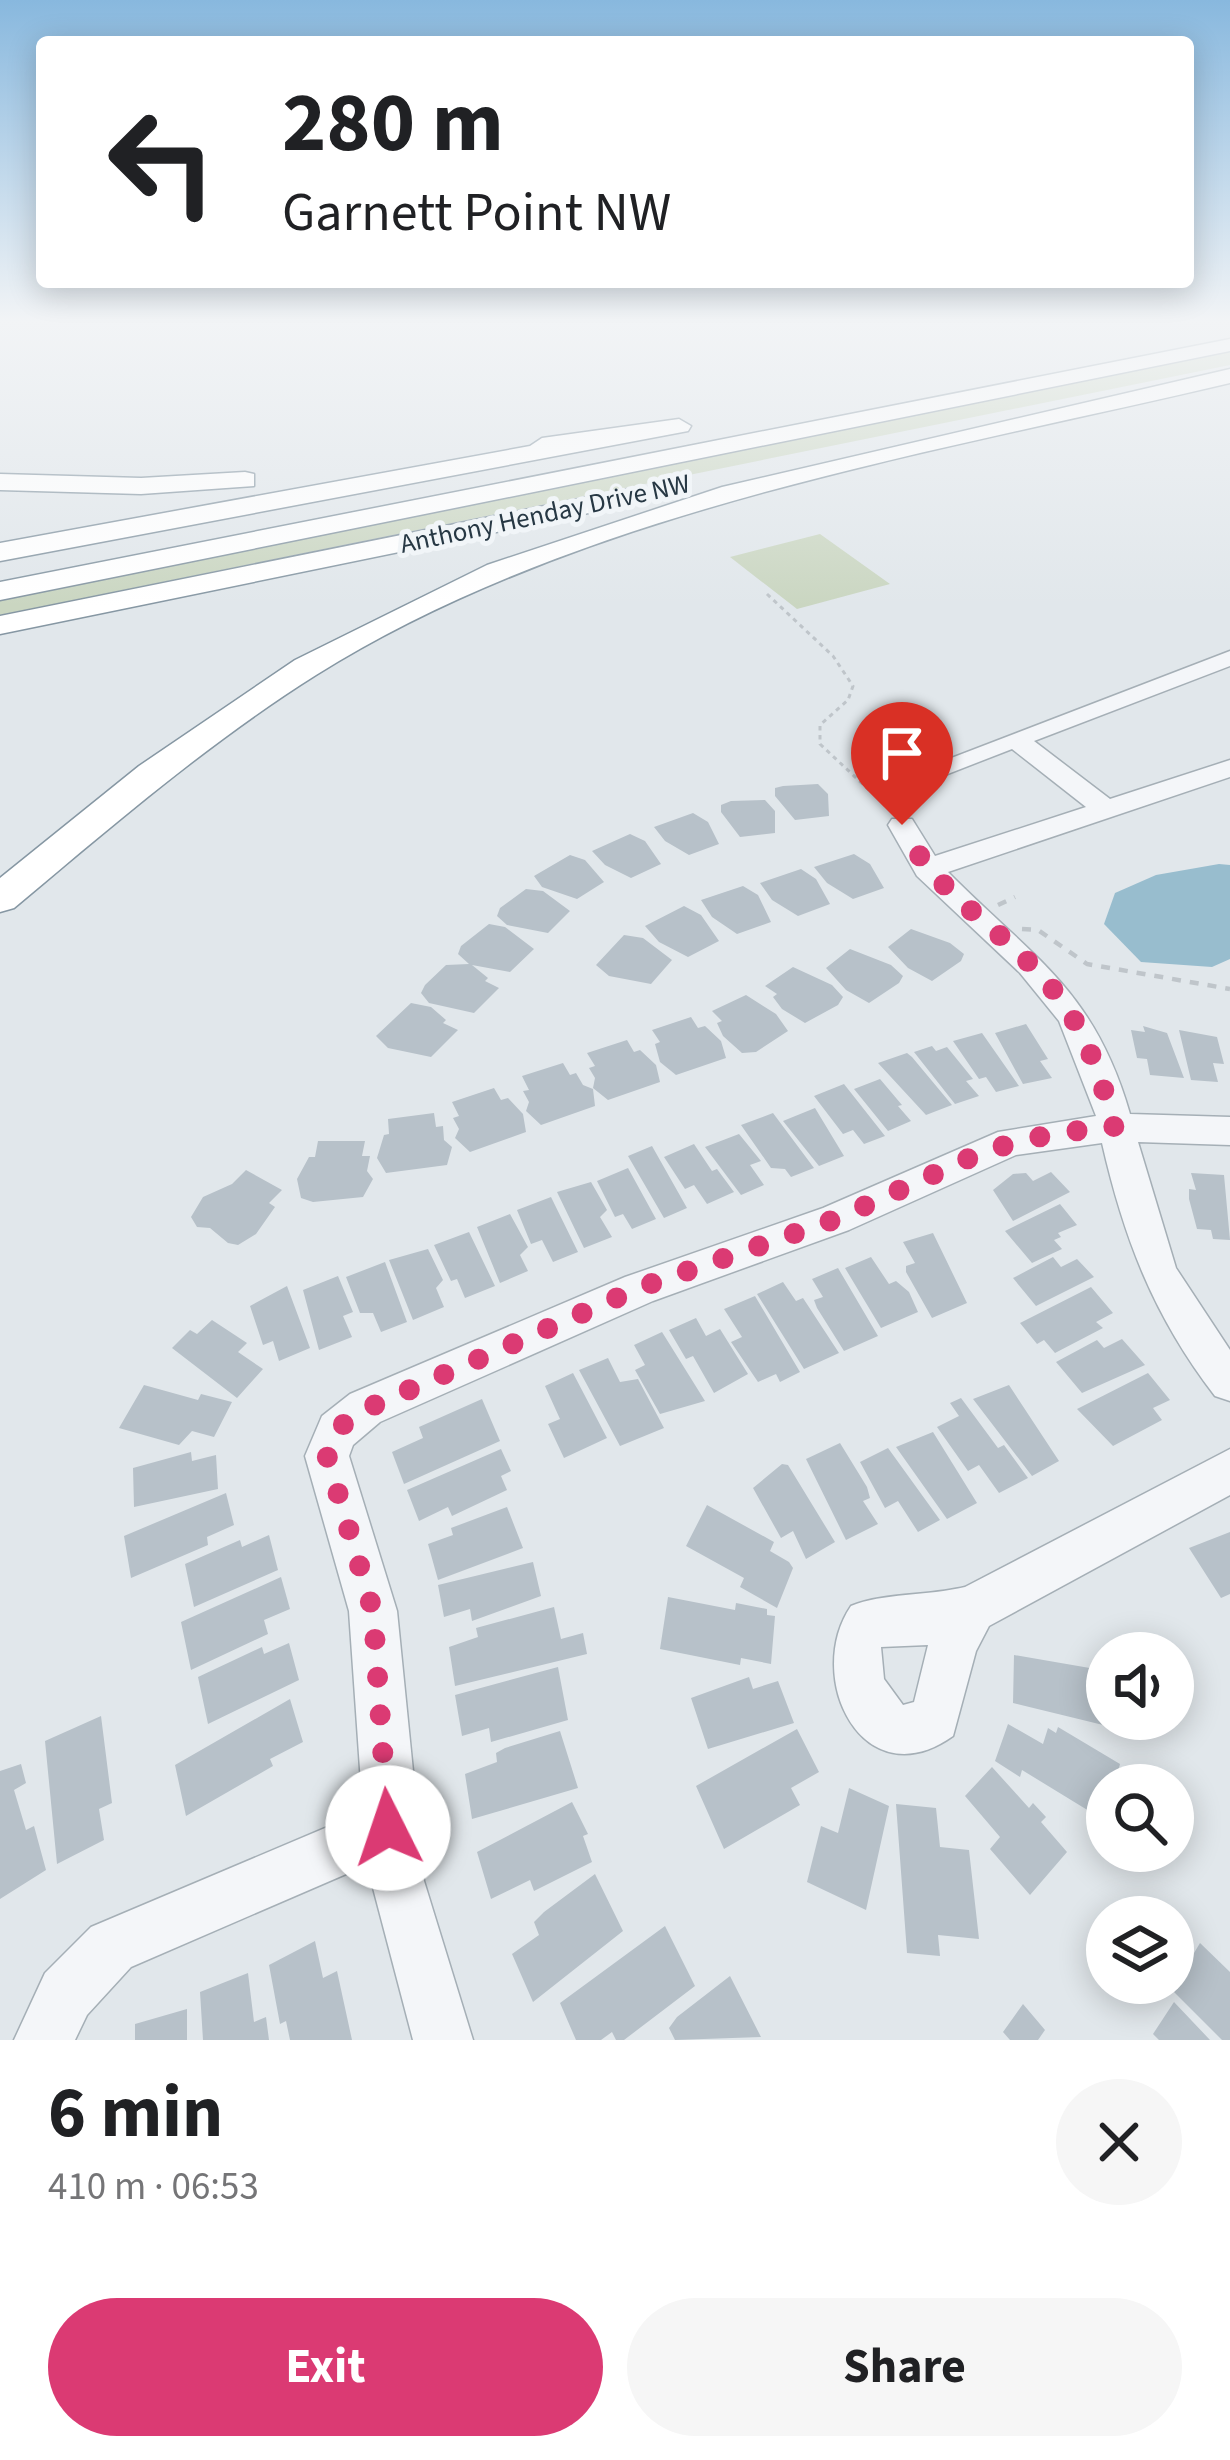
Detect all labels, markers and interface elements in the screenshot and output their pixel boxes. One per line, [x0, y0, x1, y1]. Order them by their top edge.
text: 280 m [282, 64, 504, 184]
icon: left [84, 84, 240, 240]
text: Garnett Point NW [282, 175, 671, 252]
street label: Anthony Henday Drive NW [396, 464, 694, 564]
pin [851, 702, 953, 825]
icon: arrive [869, 720, 935, 786]
map controls [1086, 1632, 1194, 2004]
button: sound [1086, 1632, 1194, 1740]
button: search [1086, 1764, 1194, 1872]
position arrow [325, 1765, 451, 1891]
button: layers [1086, 1896, 1194, 2004]
text: 6 min [48, 2062, 223, 2165]
button: close [1056, 2079, 1182, 2205]
text: 410 m · 06:53 [48, 2159, 259, 2215]
button: Exit [48, 2298, 603, 2436]
button: Share [627, 2298, 1182, 2436]

